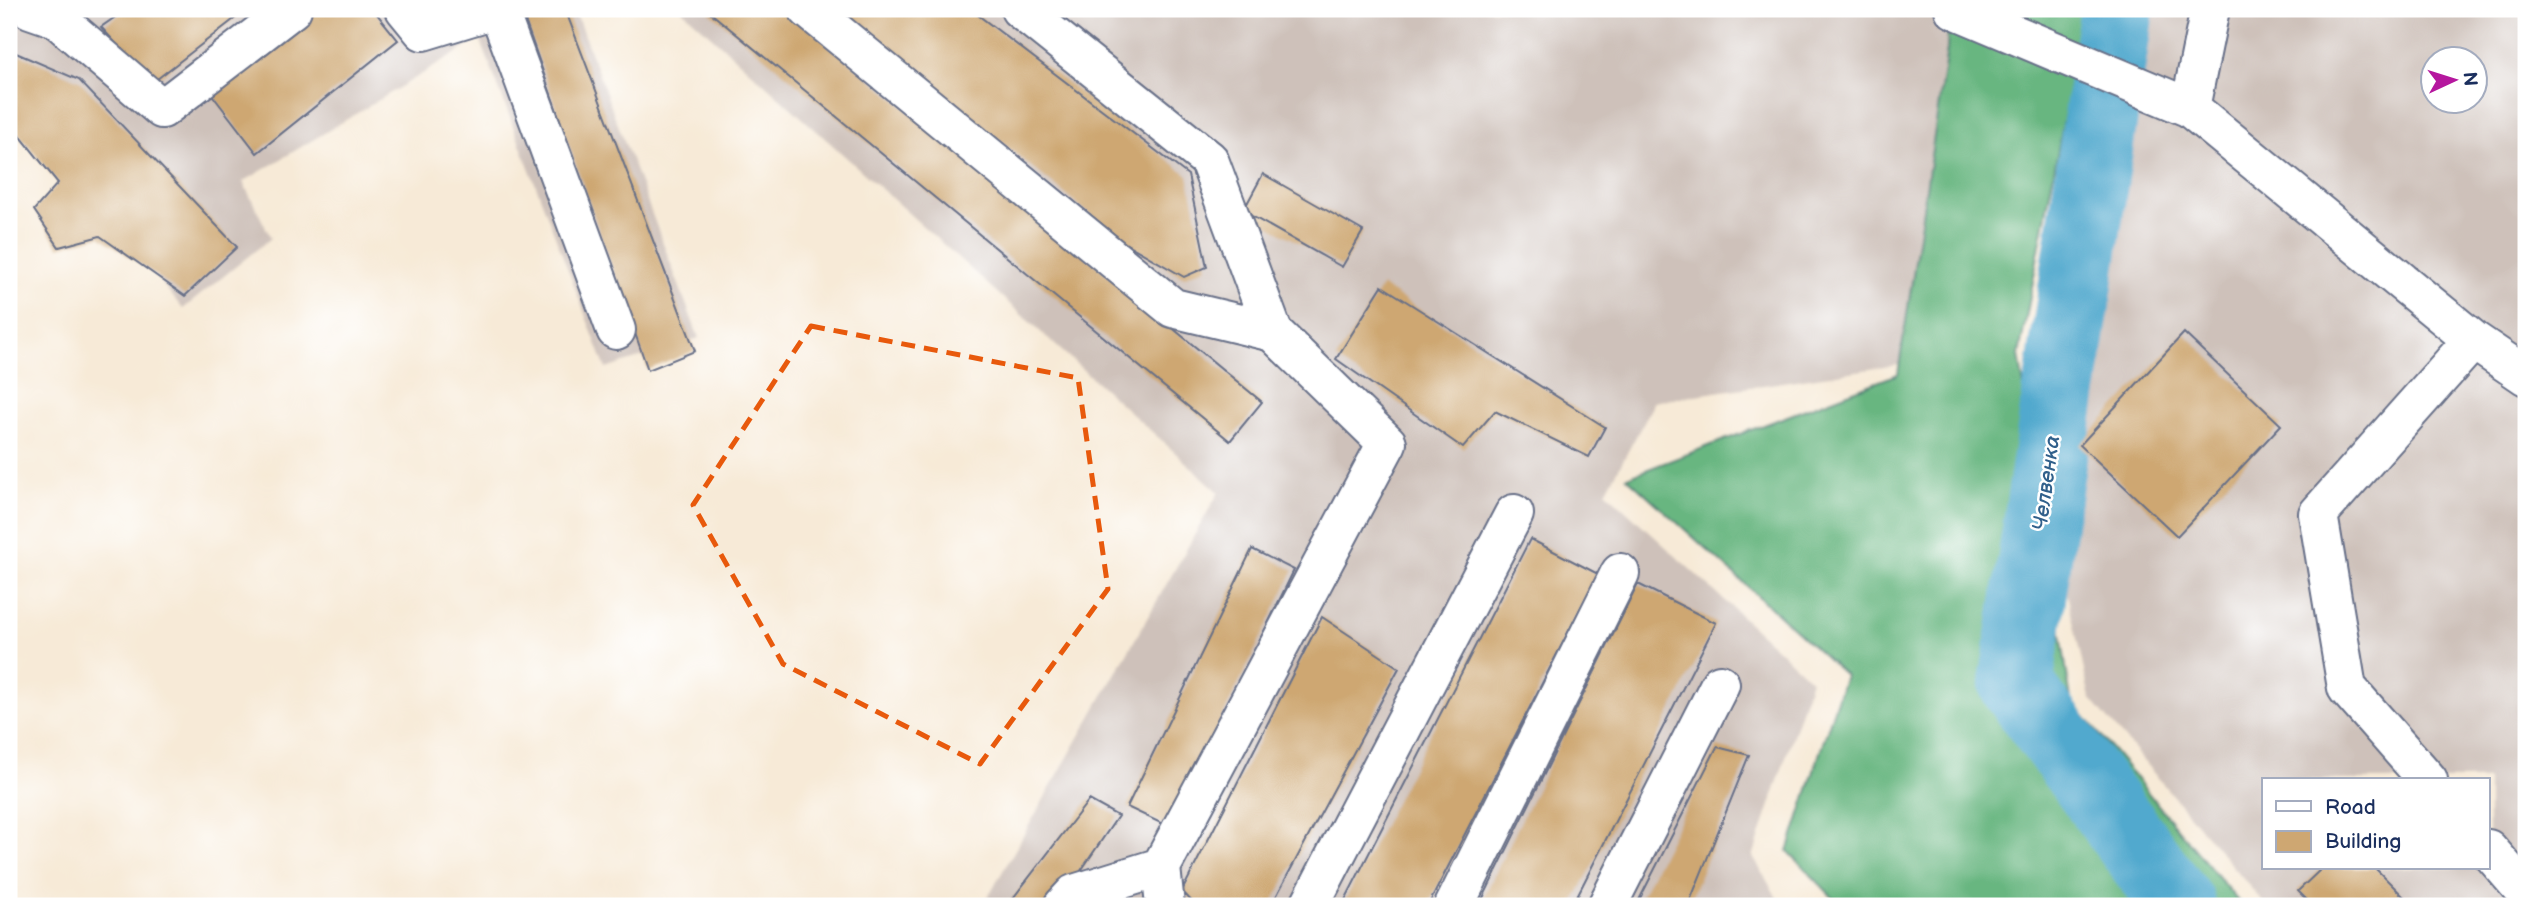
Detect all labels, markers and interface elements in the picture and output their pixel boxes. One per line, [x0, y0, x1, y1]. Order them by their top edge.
north arrow [2420, 46, 2490, 116]
text: N [2457, 71, 2481, 87]
water label: Челвенка [2027, 434, 2066, 532]
legend [2262, 778, 2490, 870]
text: Road [2325, 795, 2376, 820]
text: Building [2325, 829, 2401, 854]

